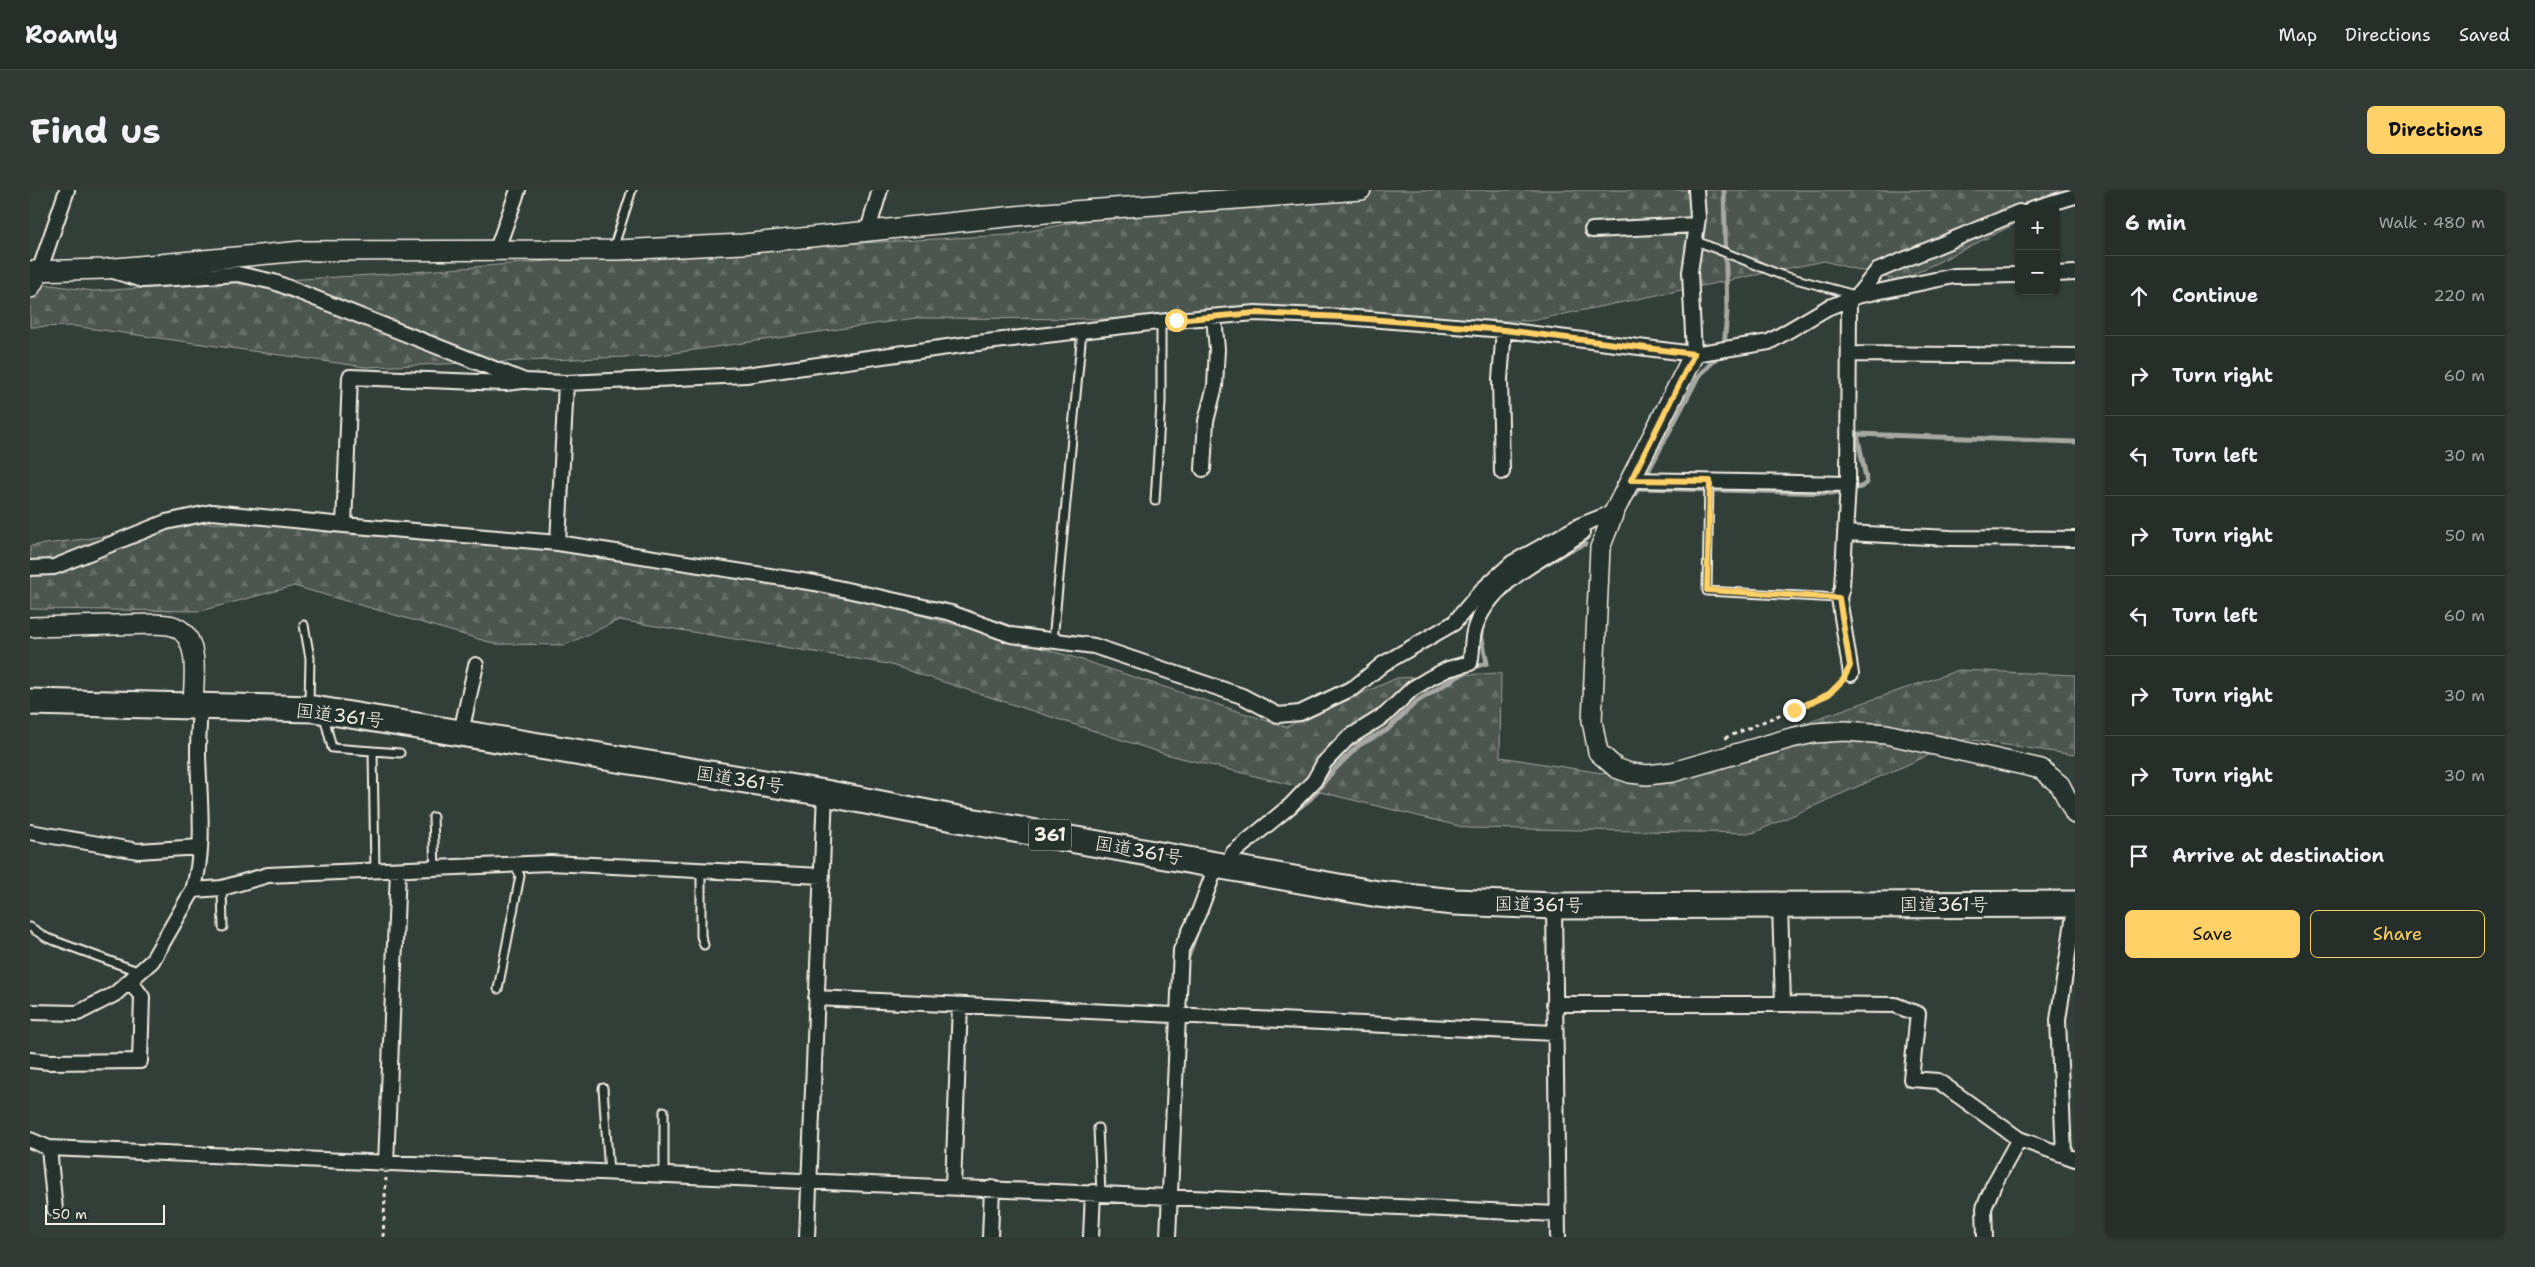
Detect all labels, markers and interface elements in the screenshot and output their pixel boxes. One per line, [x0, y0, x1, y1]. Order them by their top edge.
text: Roamly [25, 19, 118, 51]
text: Map [2279, 23, 2317, 47]
text: Directions [2345, 23, 2431, 47]
text: Saved [2459, 23, 2510, 47]
button: Directions [2367, 106, 2505, 154]
text: Find us [30, 107, 161, 154]
map controls [2015, 205, 2060, 295]
button: + [2015, 205, 2060, 250]
text: 6 min [2125, 209, 2186, 237]
text: Walk · 480 m [2379, 212, 2485, 233]
button: − [2015, 250, 2060, 295]
icon: ahead [2125, 282, 2153, 310]
text: Continue [2172, 283, 2258, 308]
text: 220 m [2433, 285, 2485, 306]
route start [1165, 309, 1188, 332]
icon: right [2125, 362, 2153, 390]
text: Turn right [2172, 363, 2273, 388]
text: 60 m [2444, 365, 2485, 386]
icon: left [2125, 442, 2153, 470]
text: Turn left [2172, 443, 2258, 468]
text: 30 m [2444, 445, 2485, 466]
icon: right [2125, 522, 2153, 550]
text: Turn right [2172, 523, 2273, 548]
text: 50 m [2445, 525, 2485, 546]
icon: left [2125, 602, 2153, 630]
text: Turn left [2172, 603, 2258, 628]
text: 60 m [2444, 605, 2485, 626]
icon: right [2125, 682, 2153, 710]
text: Turn right [2172, 683, 2273, 708]
text: 30 m [2444, 685, 2485, 706]
street label: 国道361号 [294, 698, 386, 733]
route end [1783, 699, 1806, 722]
street label: 国道361号 [694, 760, 786, 799]
icon: right [2125, 762, 2153, 790]
text: Turn right [2172, 763, 2273, 788]
text: 30 m [2444, 765, 2485, 786]
road number: 361 [1029, 820, 1071, 850]
street label: 国道361号 [1093, 830, 1185, 871]
icon: arrive [2125, 842, 2153, 870]
text: Arrive at destination [2172, 843, 2384, 868]
street label: 国道361号 [1494, 891, 1584, 918]
street label: 国道361号 [1899, 892, 1989, 917]
button: Save [2125, 910, 2300, 958]
button: Share [2310, 910, 2485, 958]
scale bar [45, 1202, 165, 1225]
text: 50 m [52, 1205, 87, 1223]

